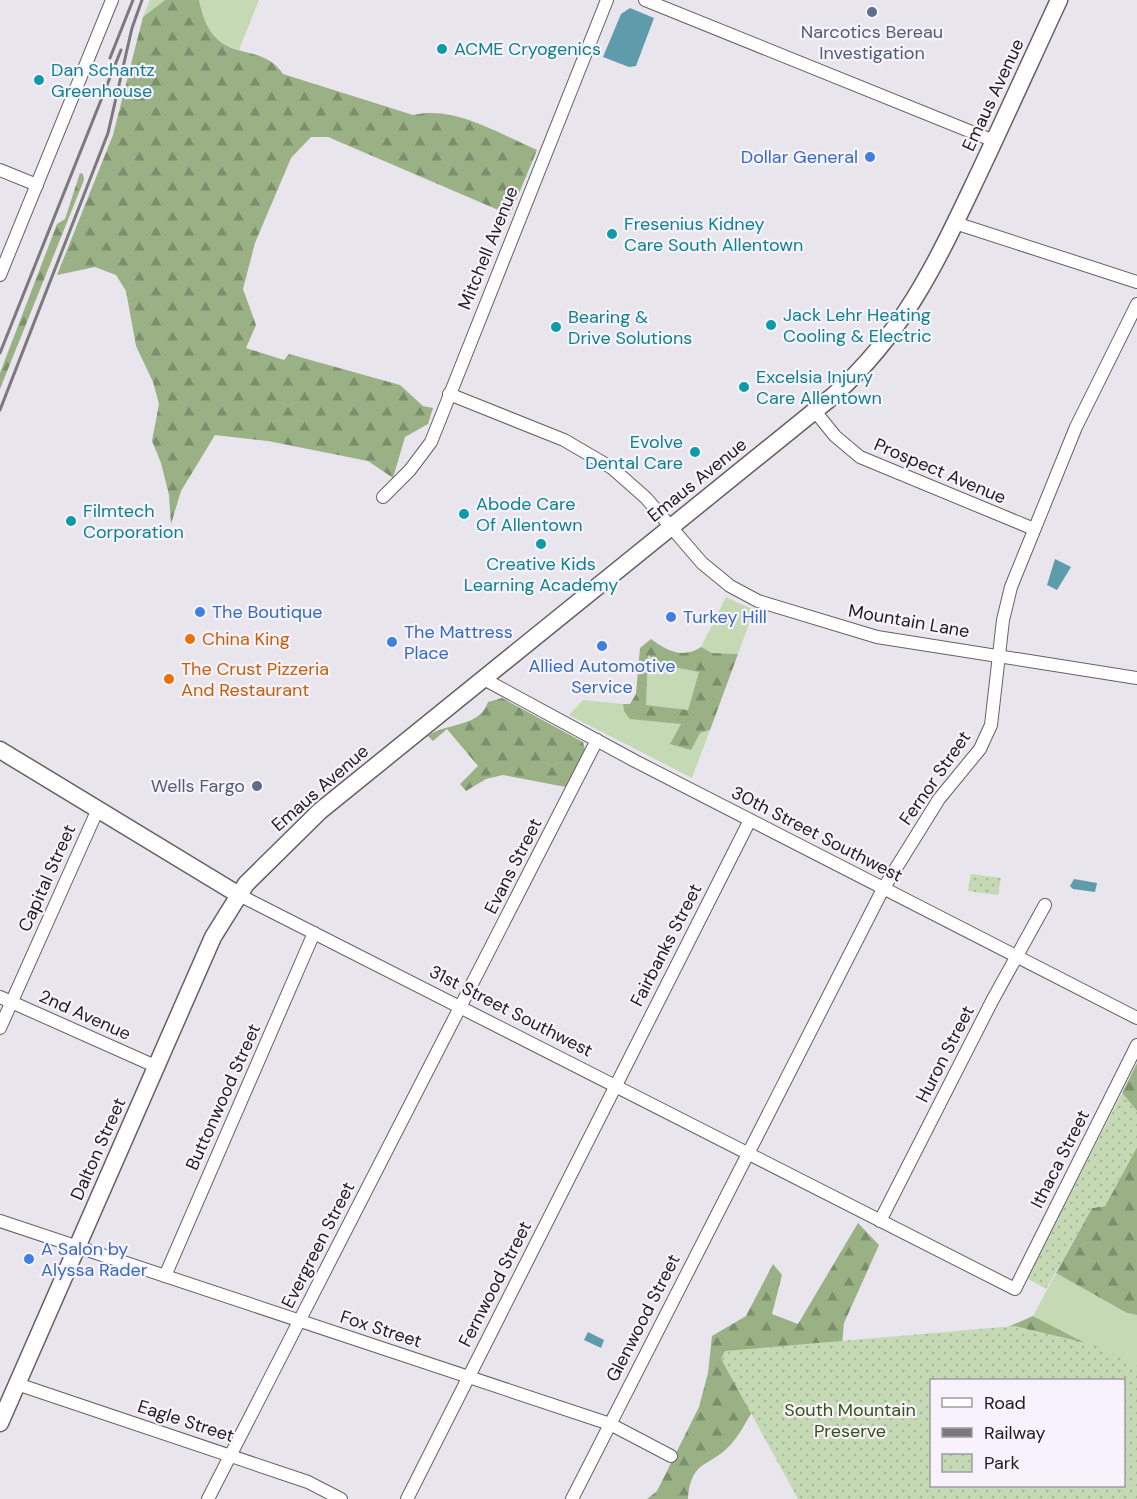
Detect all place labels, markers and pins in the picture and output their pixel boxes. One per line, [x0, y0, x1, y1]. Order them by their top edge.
marker: Narcotics Bereau Investigation [865, 5, 879, 19]
place label: Narcotics Bereau Investigation [801, 20, 943, 65]
place label: ACME Cryogenics [454, 37, 601, 61]
marker: ACME Cryogenics [435, 42, 449, 56]
place label: Dan Schantz Greenhouse [51, 58, 155, 103]
marker: Dan Schantz Greenhouse [32, 73, 46, 87]
place label: Dollar General [741, 145, 858, 169]
marker: Dollar General [863, 150, 877, 164]
place label: Fresenius Kidney Care South Allentown [624, 212, 803, 257]
marker: Fresenius Kidney Care South Allentown [605, 227, 619, 241]
place label: Jack Lehr Heating Cooling & Electric [783, 303, 932, 348]
place label: Bearing & Drive Solutions [568, 305, 692, 350]
marker: Jack Lehr Heating Cooling & Electric [764, 318, 778, 332]
marker: Bearing & Drive Solutions [549, 320, 563, 334]
place label: Excelsia Injury Care Allentown [756, 365, 882, 410]
marker: Excelsia Injury Care Allentown [737, 380, 751, 394]
place label: Evolve Dental Care [585, 430, 683, 475]
marker: Evolve Dental Care [688, 445, 702, 459]
place label: Abode Care Of Allentown [476, 492, 583, 537]
place label: Filmtech Corporation [83, 499, 184, 544]
marker: Abode Care Of Allentown [457, 507, 471, 521]
marker: Filmtech Corporation [64, 514, 78, 528]
marker: Creative Kids Learning Academy [534, 537, 548, 551]
place label: Creative Kids Learning Academy [464, 552, 618, 597]
place label: The Boutique [212, 600, 323, 624]
marker: The Boutique [193, 605, 207, 619]
place label: Turkey Hill [683, 605, 767, 629]
marker: Turkey Hill [664, 610, 678, 624]
place label: The Mattress Place [404, 620, 513, 665]
place label: China King [202, 627, 290, 651]
marker: China King [183, 632, 197, 646]
marker: The Mattress Place [385, 635, 399, 649]
marker: Allied Automotive Service [595, 639, 609, 653]
place label: Allied Automotive Service [528, 654, 676, 699]
place label: The Crust Pizzeria And Restaurant [181, 657, 329, 702]
marker: The Crust Pizzeria And Restaurant [162, 672, 176, 686]
place label: Wells Fargo [151, 774, 245, 798]
marker: Wells Fargo [250, 779, 264, 793]
place label: A Salon by Alyssa Rader [41, 1237, 148, 1282]
marker: A Salon by Alyssa Rader [22, 1252, 36, 1266]

